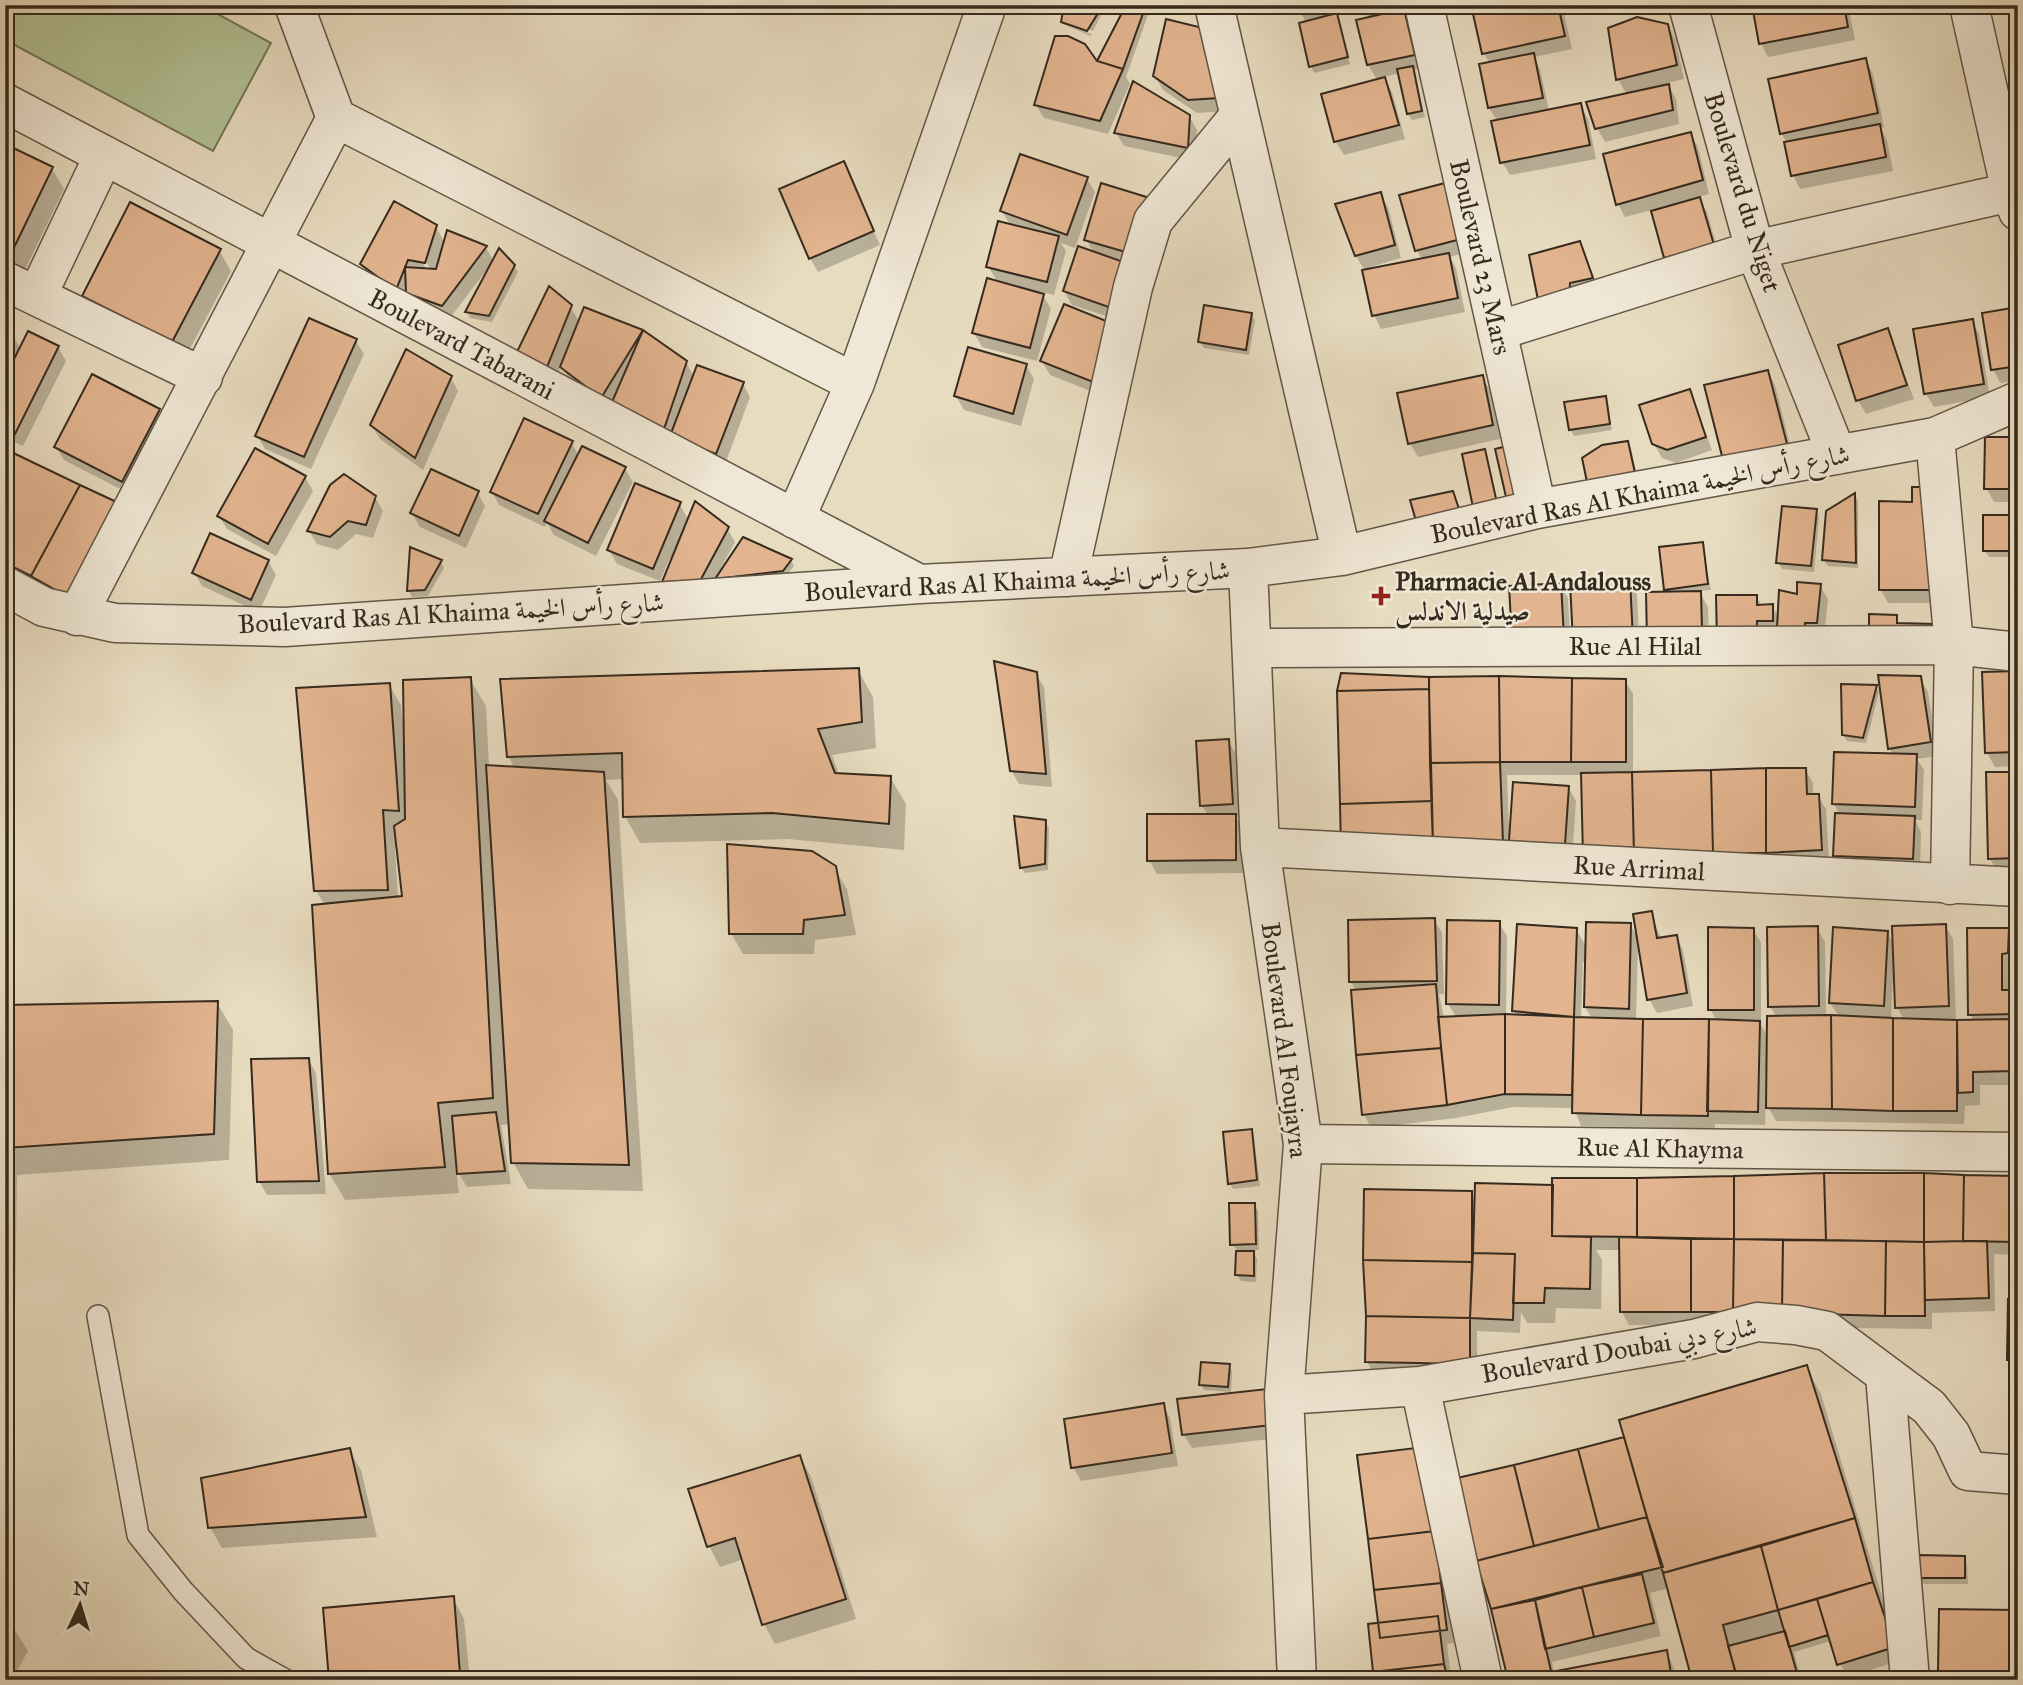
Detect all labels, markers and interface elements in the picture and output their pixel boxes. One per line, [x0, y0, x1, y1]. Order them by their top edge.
street label: Boulevard du Niget [1697, 88, 1789, 296]
street label: Boulevard 23 Mars [1443, 156, 1519, 358]
street label: Boulevard Tabarani [363, 281, 561, 407]
street label: Boulevard Ras Al Khaima شارع رأس الخيمة [1427, 437, 1854, 556]
street label: Boulevard Ras Al Khaima شارع رأس الخيمة [803, 553, 1231, 614]
place label: Pharmacie Al Andalouss صيدلية الاندلس [1395, 565, 1652, 629]
street label: Boulevard Ras Al Khaima شارع رأس الخيمة [237, 585, 665, 646]
marker: Pharmacie Al Andalouss صيدلية الاندلس [1373, 588, 1389, 604]
street label: Rue Al Hilal [1568, 630, 1702, 662]
street label: Rue Arrimal [1572, 849, 1706, 887]
street label: Boulevard Al Foujayra [1255, 920, 1315, 1160]
street label: Rue Al Khayma [1576, 1131, 1744, 1165]
street label: Boulevard Doubai شارع دبي [1479, 1310, 1760, 1396]
north arrow [46, 1570, 116, 1640]
text: N [72, 1577, 90, 1601]

